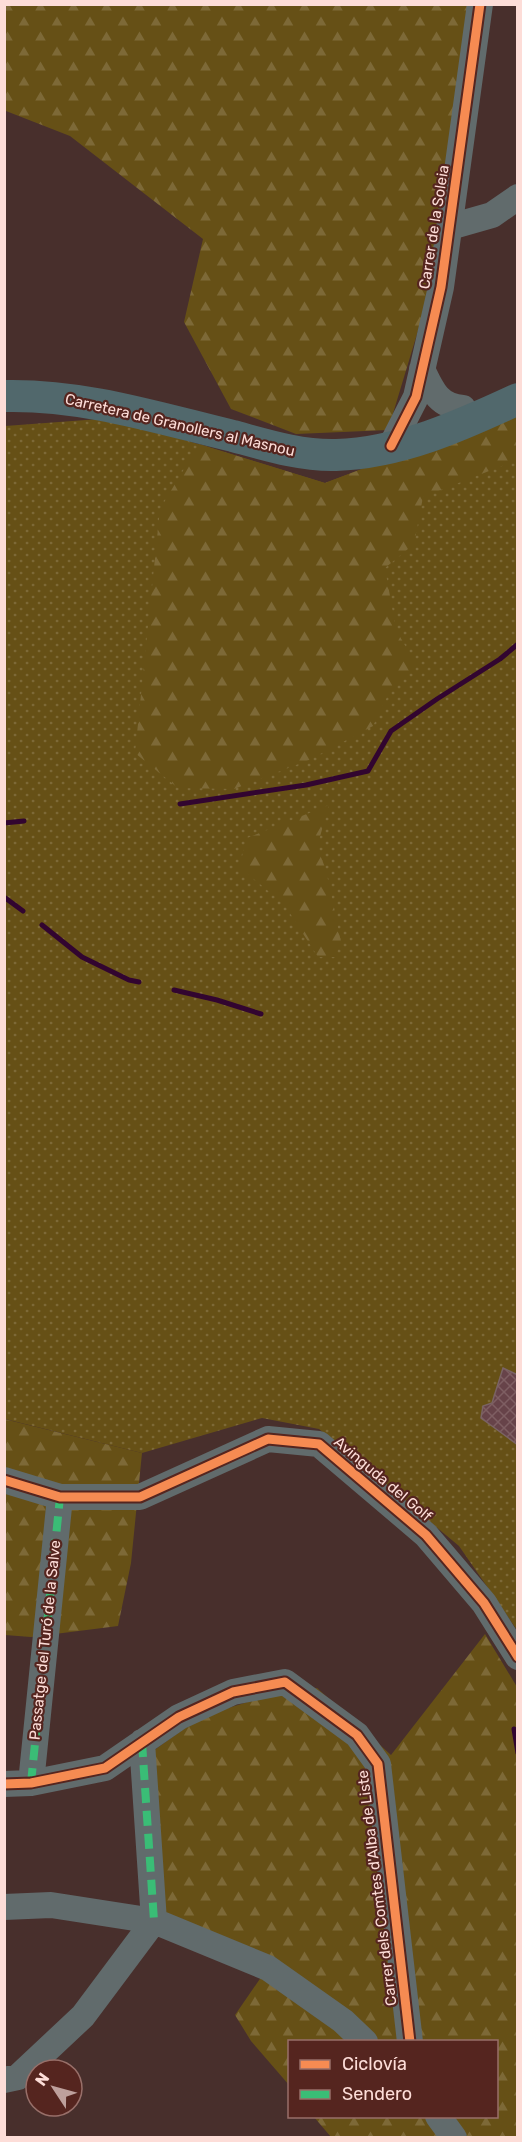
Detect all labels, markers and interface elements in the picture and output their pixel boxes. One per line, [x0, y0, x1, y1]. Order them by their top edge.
street label: Carrer de la Soleia [415, 164, 453, 290]
street label: Carretera de Granollers al Masnou [63, 390, 297, 460]
street label: Avinguda del Golf [330, 1433, 436, 1525]
street label: Passatge del Turó de la Salve [26, 1539, 64, 1741]
street label: Carrer dels Comtes d'Alba de Liste [354, 1769, 400, 2007]
legend [288, 2040, 498, 2118]
text: Ciclovía [342, 2053, 407, 2075]
north arrow [24, 2058, 84, 2118]
text: N [31, 2069, 53, 2090]
text: Sendero [342, 2083, 412, 2105]

